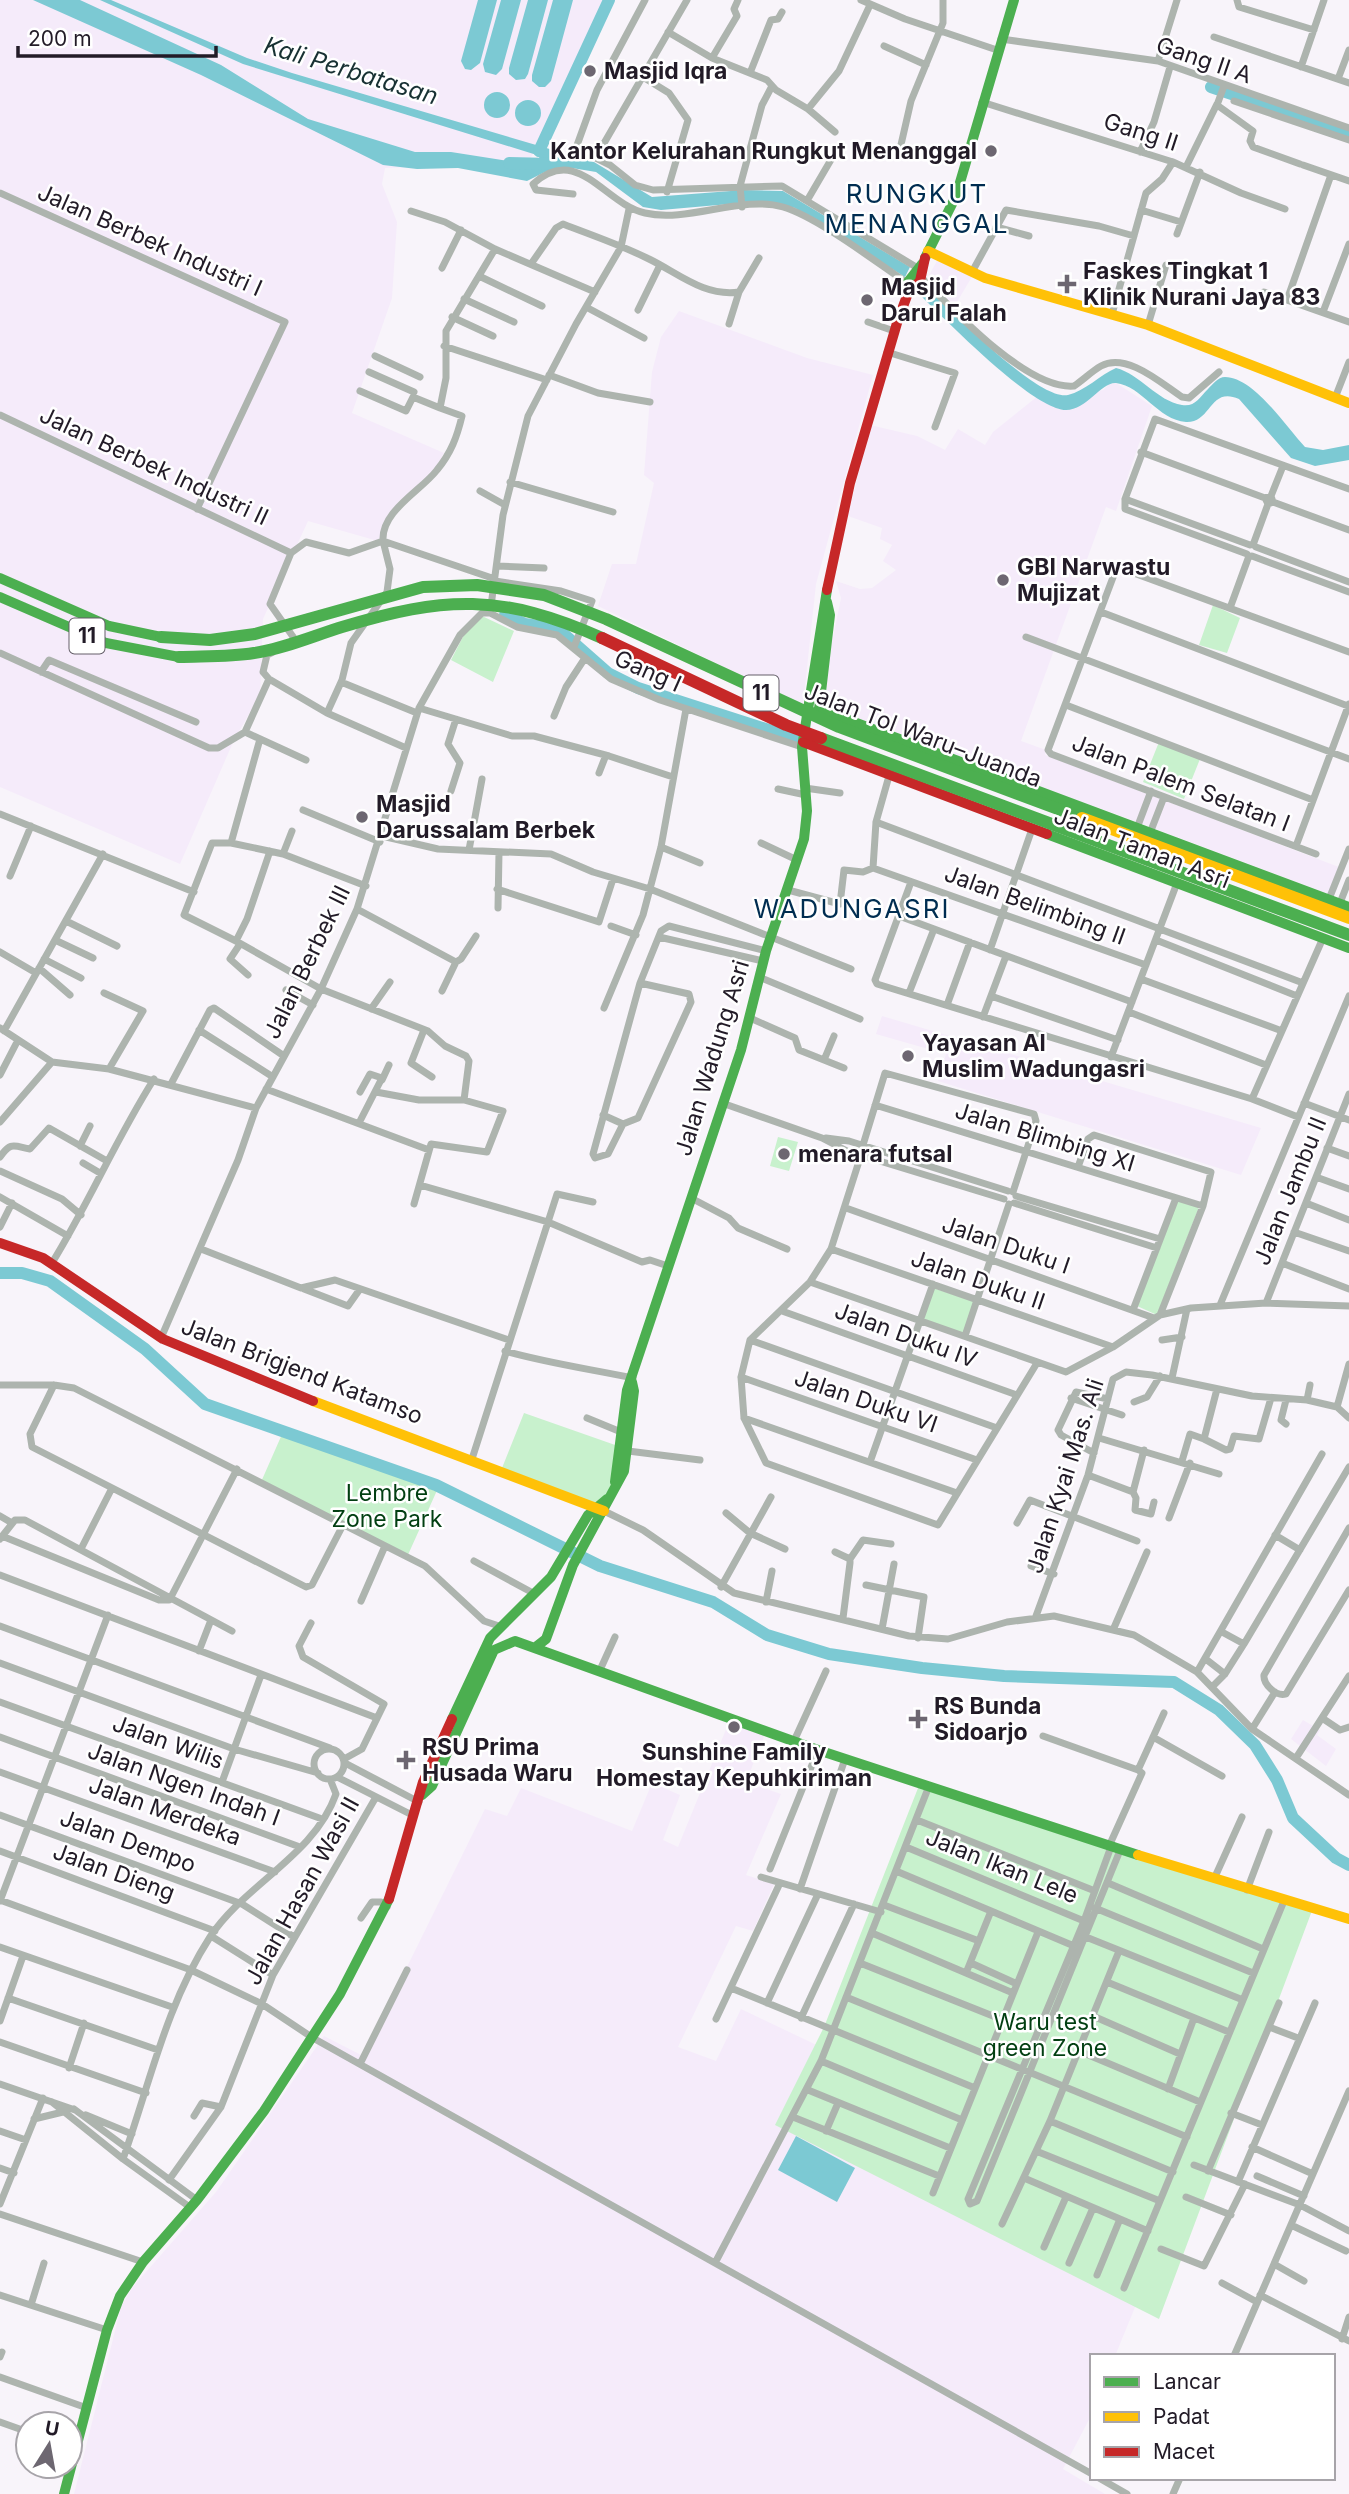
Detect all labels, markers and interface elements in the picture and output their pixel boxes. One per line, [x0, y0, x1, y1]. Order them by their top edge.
scale bar [18, 14, 215, 58]
text: 200 m [28, 26, 92, 51]
water label: Kali Perbatasan [261, 30, 442, 111]
street label: Gang II A [1153, 31, 1255, 89]
place label: Masjid Iqra [604, 57, 727, 85]
marker: Masjid Iqra [582, 63, 598, 79]
street label: Gang II [1100, 107, 1182, 157]
place label: Kantor Kelurahan Rungkut Menanggal [550, 137, 977, 165]
marker: Kantor Kelurahan Rungkut Menanggal [983, 143, 999, 159]
street label: Jalan Berbek Industri I [33, 178, 267, 302]
district label: RUNGKUT MENANGGAL [824, 178, 1010, 239]
place label: Faskes Tingkat 1 Klinik Nurani Jaya 83 [1083, 257, 1320, 311]
place label: Masjid Darul Falah [881, 273, 1007, 327]
marker: Faskes Tingkat 1 Klinik Nurani Jaya 83 [1057, 274, 1077, 294]
marker: Masjid Darul Falah [859, 292, 875, 308]
street label: Jalan Berbek Industri II [35, 401, 273, 531]
place label: GBI Narwastu Mujizat [1017, 553, 1170, 607]
marker: GBI Narwastu Mujizat [995, 572, 1011, 588]
road number: 11 [70, 618, 104, 654]
street label: Gang I [610, 644, 686, 698]
road number: 11 [744, 676, 778, 710]
street label: Jalan Tol Waru–Juanda [800, 677, 1046, 793]
street label: Jalan Palem Selatan I [1068, 728, 1294, 838]
place label: Masjid Darussalam Berbek [376, 790, 596, 844]
street label: Jalan Taman Asri [1050, 802, 1234, 894]
marker: Masjid Darussalam Berbek [354, 809, 370, 825]
street label: Jalan Belimbing II [941, 859, 1129, 951]
street label: Jalan Berbek III [258, 881, 356, 1043]
district label: WADUNGASRI [754, 893, 950, 924]
street label: Jalan Wadung Asri [669, 957, 755, 1159]
place label: Yayasan Al Muslim Wadungasri [922, 1029, 1145, 1083]
marker: Yayasan Al Muslim Wadungasri [900, 1048, 916, 1064]
street label: Jalan Blimbing XI [952, 1096, 1138, 1178]
street label: Jalan Jambu II [1248, 1113, 1332, 1269]
place label: menara futsal [798, 1140, 952, 1168]
marker: menara futsal [776, 1146, 792, 1162]
street label: Jalan Duku I [938, 1210, 1074, 1280]
street label: Jalan Duku II [907, 1244, 1049, 1316]
street label: Jalan Duku IV [831, 1296, 981, 1374]
street label: Jalan Brigjend Katamso [177, 1312, 427, 1430]
street label: Jalan Duku VI [791, 1363, 941, 1439]
street label: Jalan Kyai Mas. Ali [1020, 1375, 1110, 1577]
park label: Lembre Zone Park [332, 1479, 443, 1533]
place label: RS Bunda Sidoarjo [934, 1692, 1041, 1746]
street label: Jalan Wilis [109, 1709, 227, 1775]
marker: RS Bunda Sidoarjo [908, 1709, 928, 1729]
marker: Sunshine Family Homestay Kepuhkiriman [726, 1719, 742, 1735]
place label: RSU Prima Husada Waru [422, 1733, 573, 1787]
street label: Jalan Ngen Indah I [84, 1736, 284, 1832]
place label: Sunshine Family Homestay Kepuhkiriman [596, 1738, 872, 1792]
marker: RSU Prima Husada Waru [396, 1750, 416, 1770]
street label: Jalan Merdeka [85, 1770, 245, 1852]
street label: Jalan Hasan Wasi II [239, 1792, 365, 1990]
street label: Jalan Dempo [56, 1803, 200, 1879]
street label: Jalan Ikan Lele [922, 1823, 1082, 1909]
street label: Jalan Dieng [49, 1837, 179, 1907]
park label: Waru test green Zone [983, 2008, 1107, 2062]
legend [1090, 2354, 1335, 2480]
text: Lancar [1153, 2369, 1221, 2394]
text: Padat [1153, 2404, 1210, 2429]
north arrow [14, 2410, 84, 2480]
text: U [43, 2416, 61, 2441]
text: Macet [1153, 2439, 1215, 2464]

